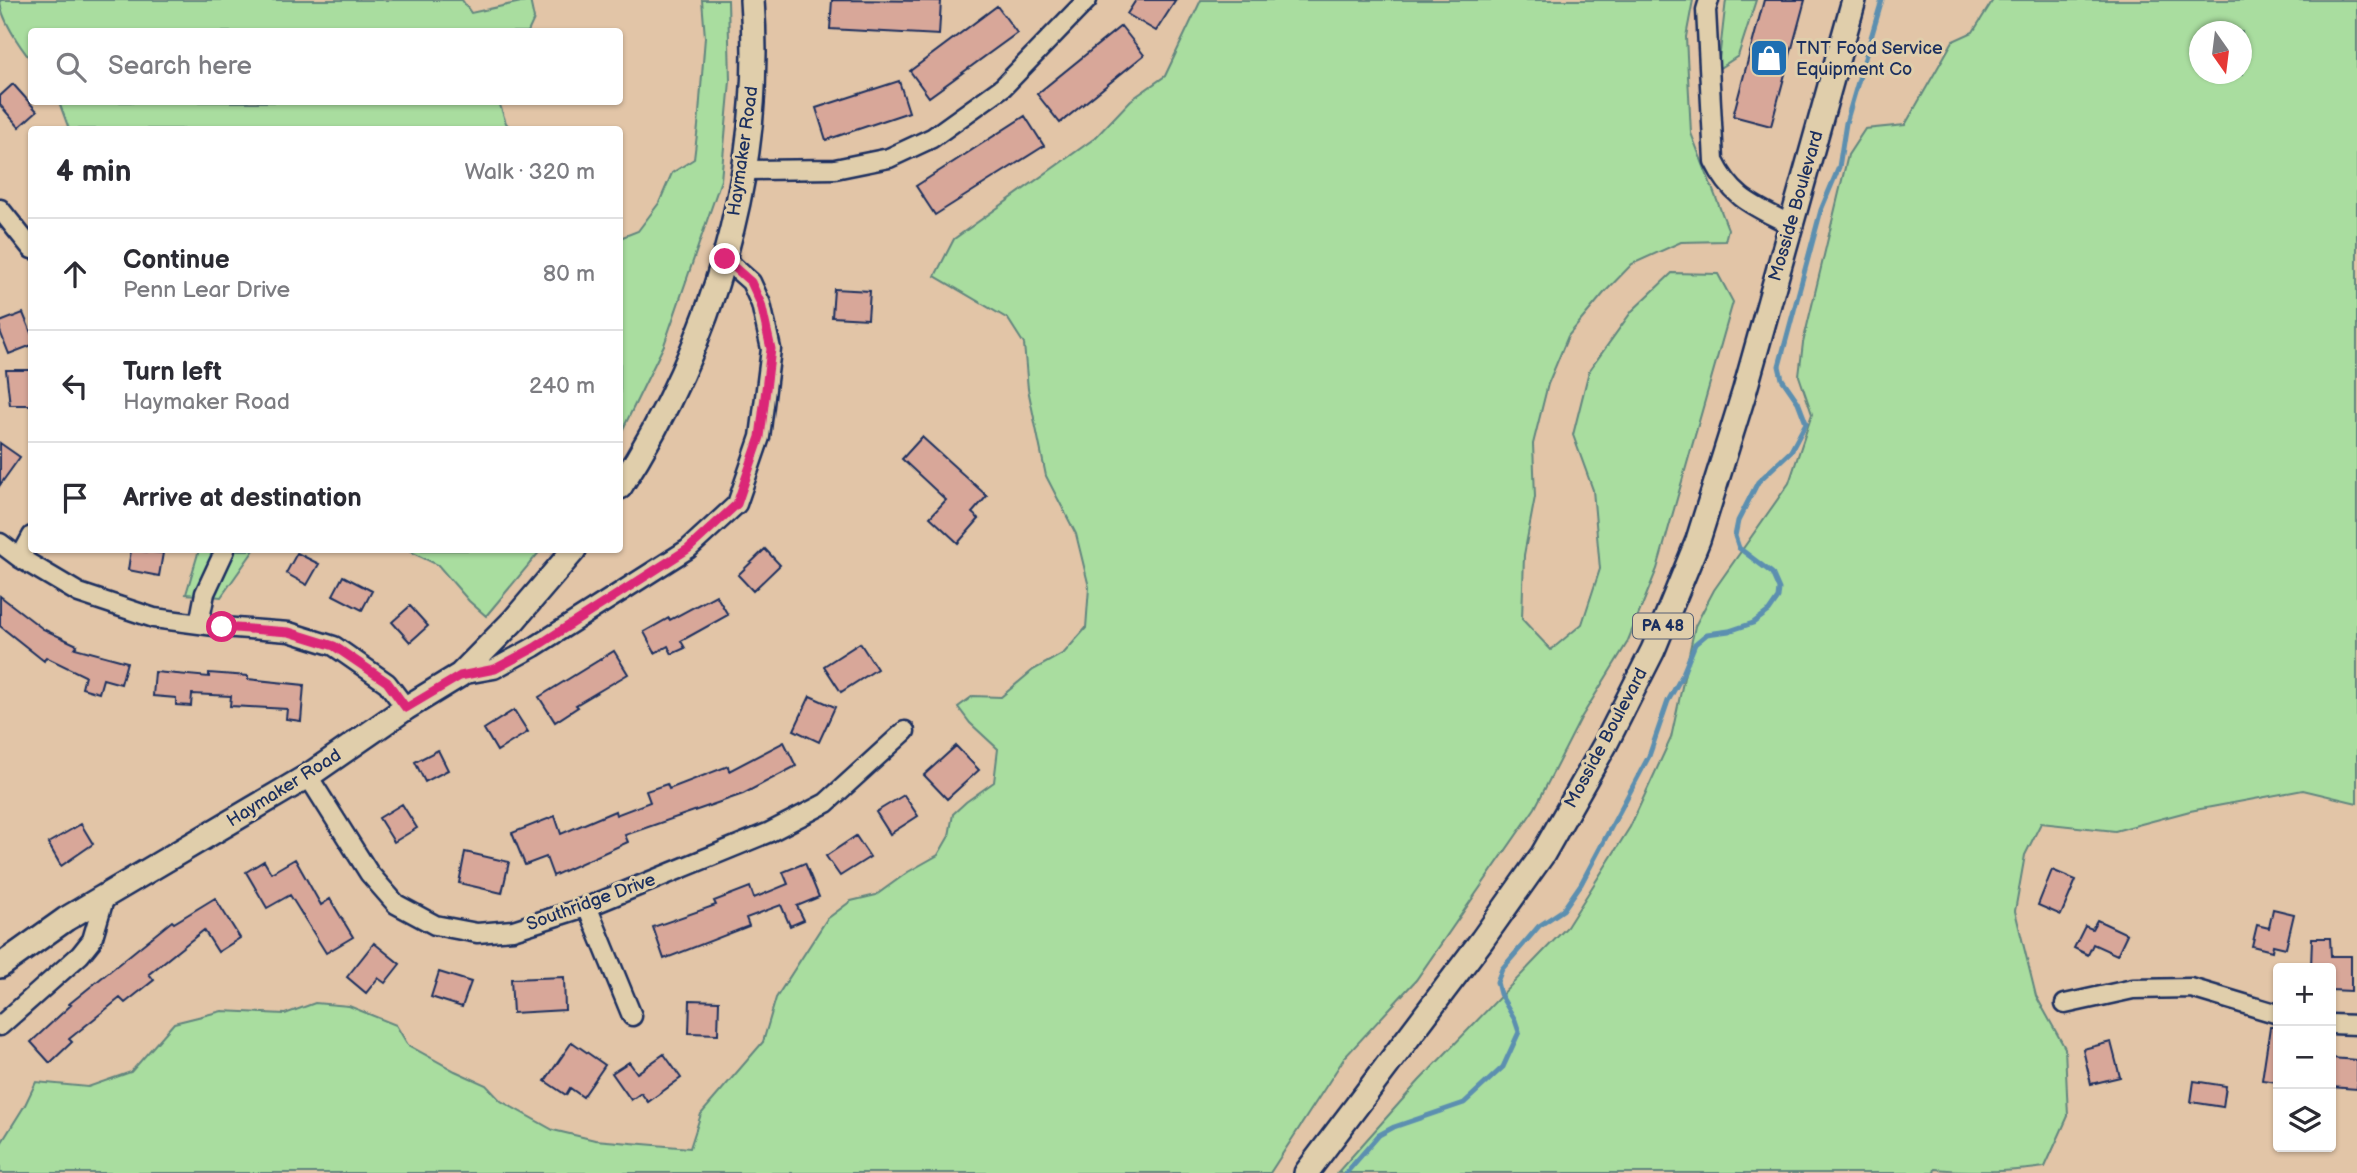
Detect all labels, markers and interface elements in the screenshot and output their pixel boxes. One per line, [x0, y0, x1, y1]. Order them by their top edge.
north arrow [2189, 21, 2252, 84]
search box [28, 28, 623, 105]
shop icon: TNT Food Service Equipment Co [1748, 37, 1790, 79]
place label: TNT Food Service Equipment Co [1796, 38, 1943, 80]
icon: search [52, 48, 90, 86]
text: Search here [108, 51, 252, 82]
street label: Haymaker Road [724, 85, 762, 217]
street label: Mosside Boulevard [1764, 128, 1828, 284]
text: 4 min [56, 154, 131, 190]
text: Walk · 320 m [464, 158, 595, 186]
route end [709, 243, 740, 274]
text: Continue [123, 245, 230, 276]
icon: ahead [56, 255, 94, 293]
text: 80 m [543, 260, 595, 288]
text: Penn Lear Drive [123, 276, 290, 304]
text: Turn left [123, 357, 222, 388]
icon: left [56, 367, 94, 405]
text: 240 m [529, 372, 595, 400]
text: Haymaker Road [123, 388, 290, 416]
icon: arrive [56, 479, 94, 517]
text: Arrive at destination [123, 483, 362, 514]
route start [206, 611, 237, 642]
road number: PA 48 [1633, 614, 1693, 638]
street label: Mosside Boulevard [1560, 664, 1652, 812]
street label: Haymaker Road [223, 744, 345, 832]
street label: Southridge Drive [524, 869, 659, 935]
map controls [2273, 963, 2336, 1152]
button: + [2273, 963, 2336, 1026]
button: − [2273, 1026, 2336, 1089]
button: layers [2273, 1089, 2336, 1152]

